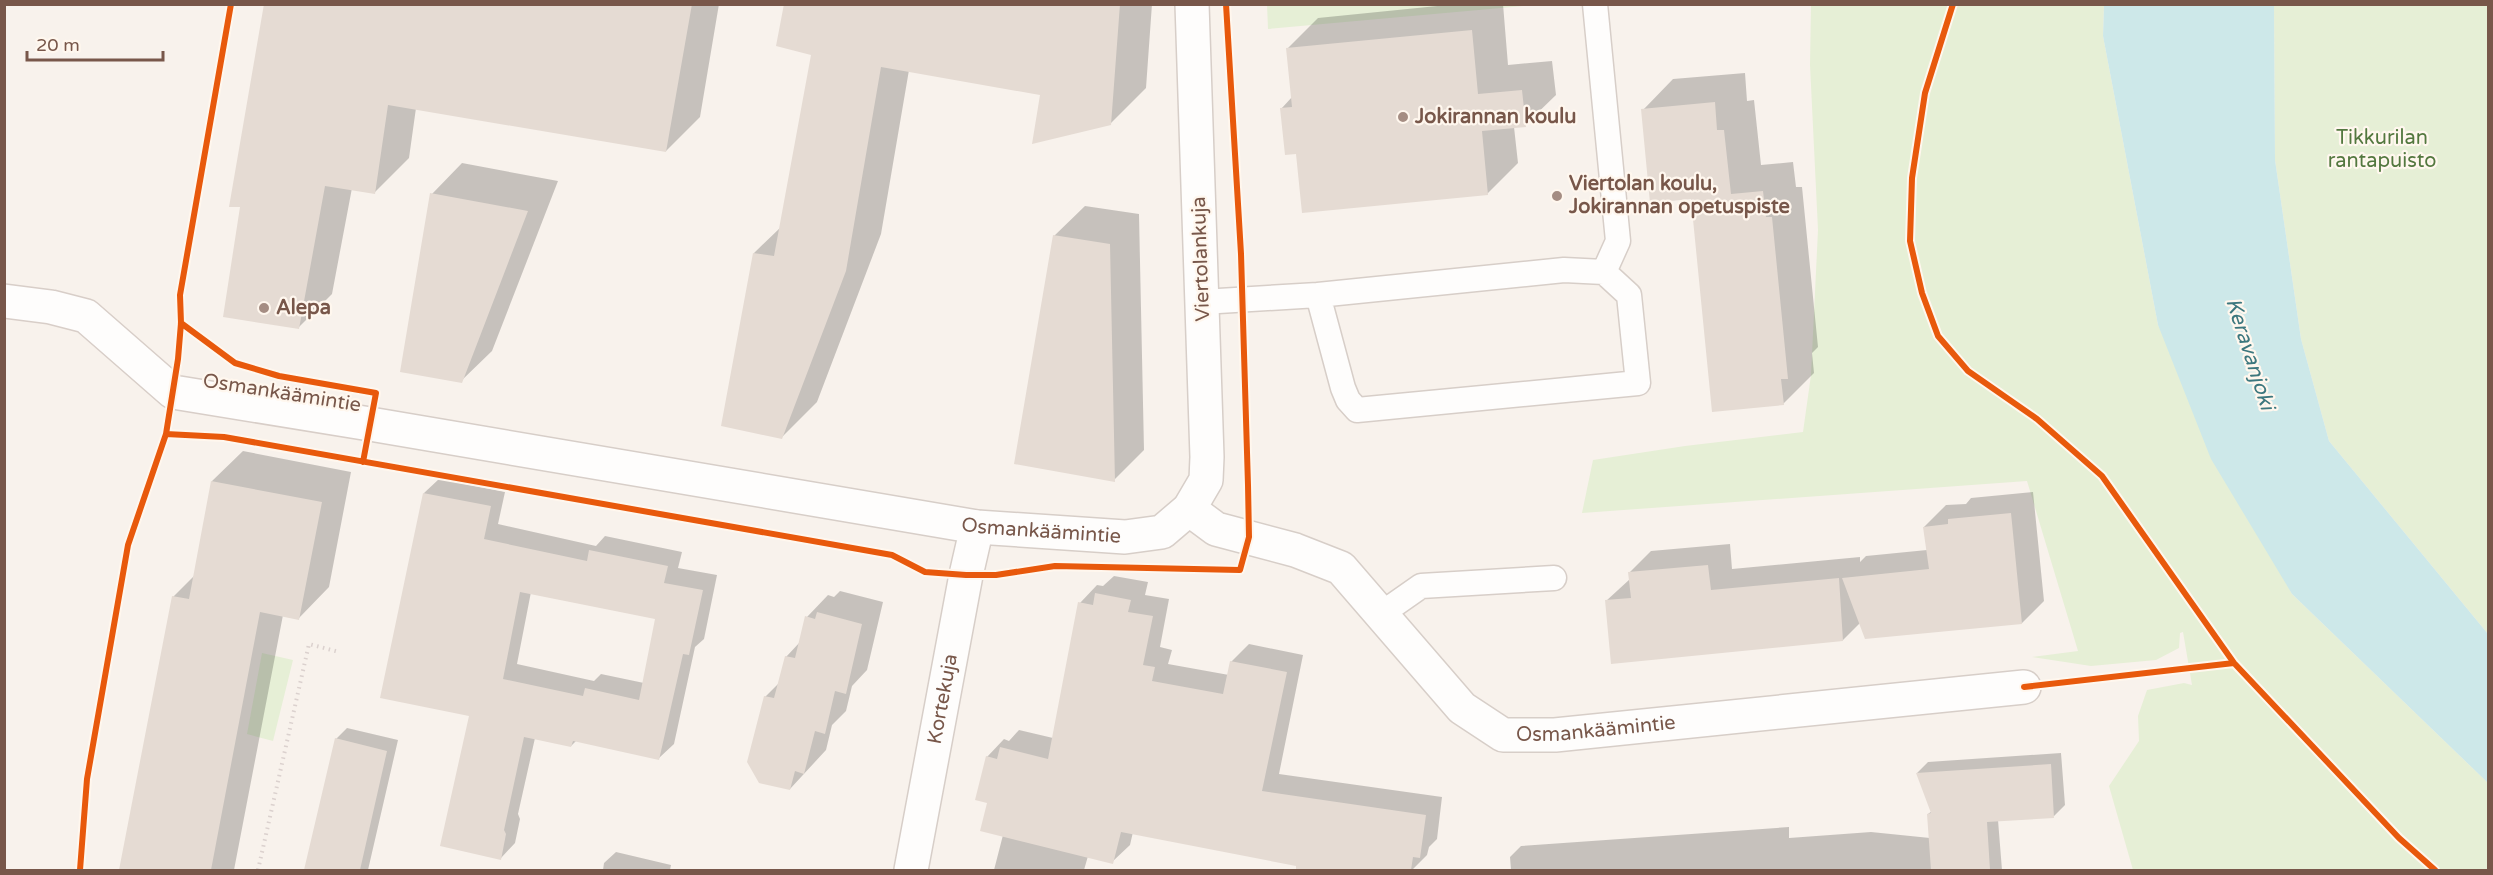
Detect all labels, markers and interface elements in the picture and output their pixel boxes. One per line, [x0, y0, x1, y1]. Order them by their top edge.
scale bar [27, 24, 164, 62]
text: 20 m [36, 34, 80, 56]
place label: Jokirannan koulu [1414, 105, 1576, 129]
marker: Jokirannan koulu [1396, 110, 1410, 124]
park label: Tikkurilan rantapuisto [2328, 126, 2436, 173]
place label: Viertolan koulu, Jokirannan opetuspiste [1568, 172, 1790, 219]
marker: Viertolan koulu, Jokirannan opetuspiste [1550, 189, 1564, 203]
street label: Viertolankuja [1187, 196, 1215, 322]
water label: Keravanjoki [2220, 295, 2281, 416]
place label: Alepa [276, 296, 331, 320]
marker: Alepa [257, 301, 271, 315]
street label: Osmankäämintie [201, 369, 363, 417]
street label: Osmankäämintie [960, 513, 1122, 549]
street label: Kortekuja [923, 652, 963, 746]
street label: Osmankäämintie [1516, 711, 1677, 747]

